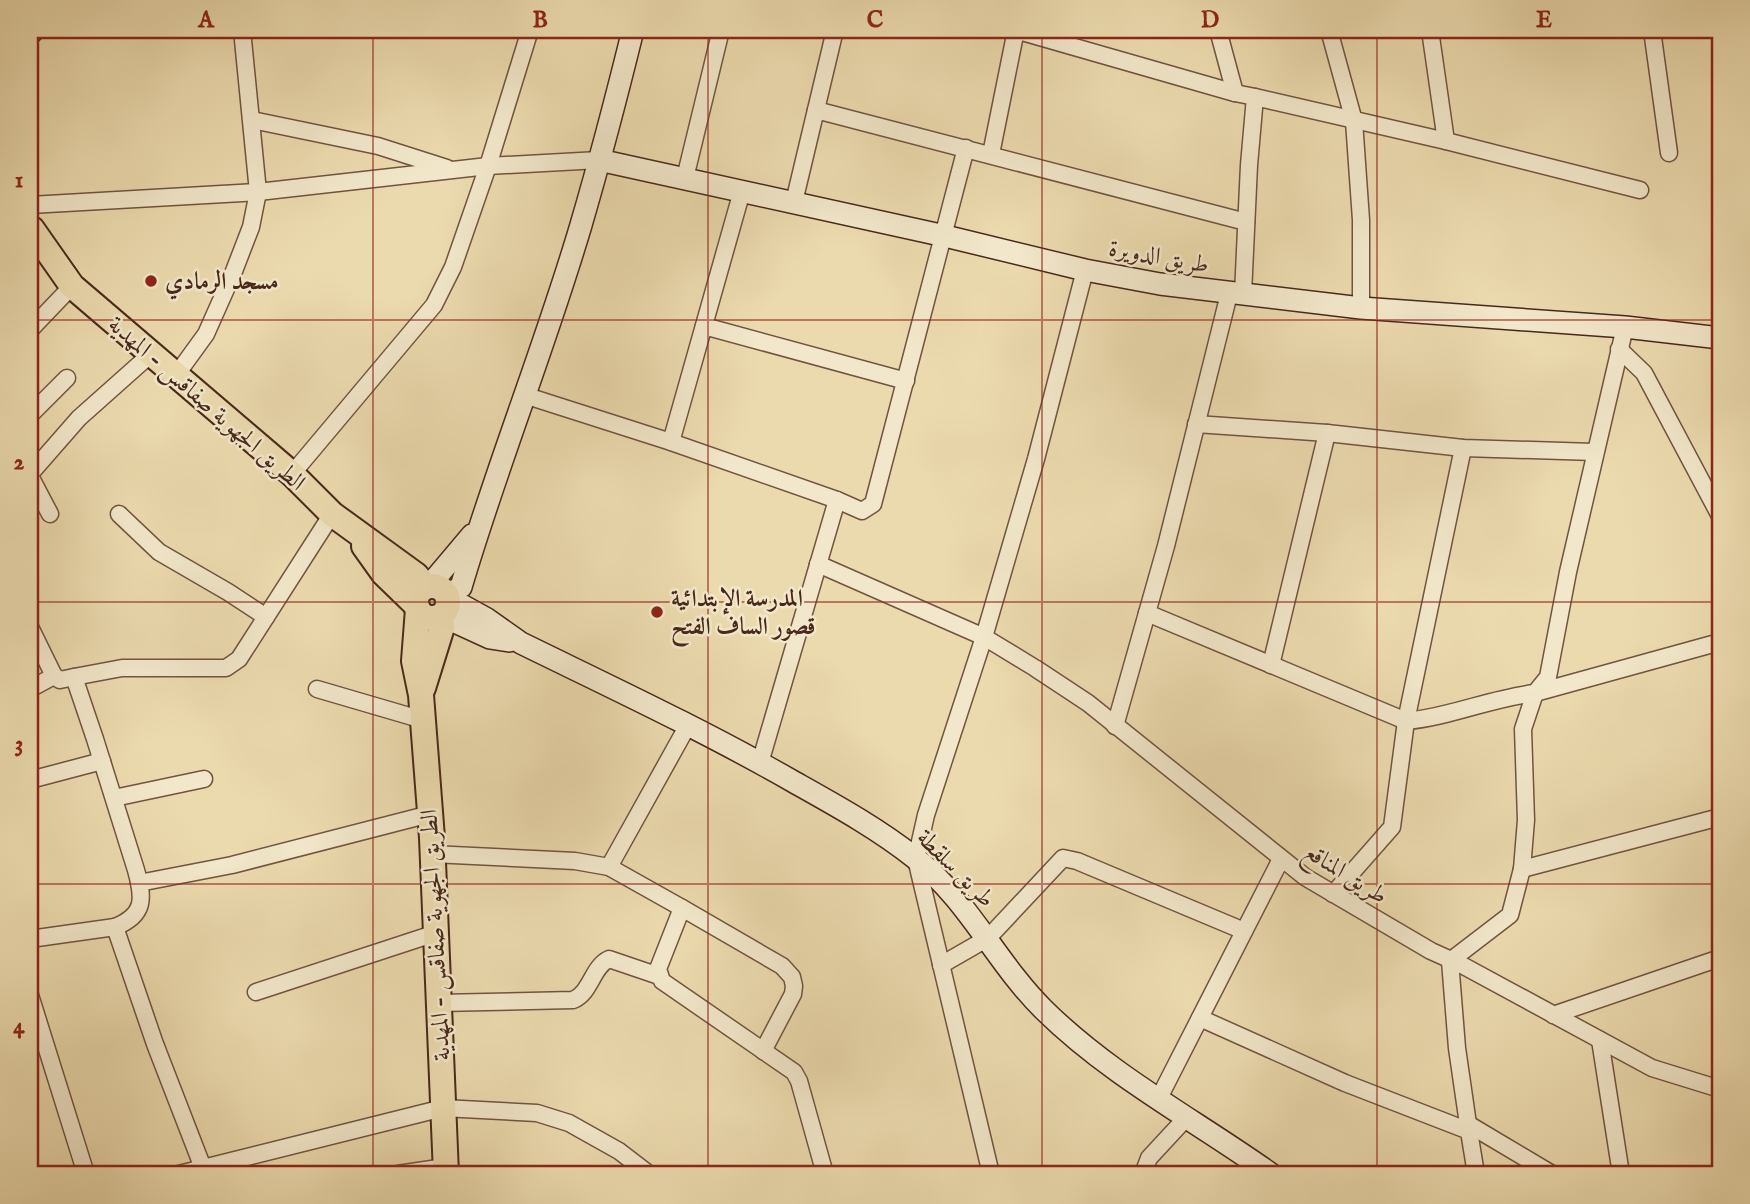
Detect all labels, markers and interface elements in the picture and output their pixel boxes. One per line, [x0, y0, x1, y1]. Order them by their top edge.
text: A [197, 6, 215, 35]
text: B [532, 6, 548, 35]
text: C [867, 6, 884, 35]
text: D [1201, 6, 1219, 35]
text: E [1536, 6, 1552, 35]
text: 1 [15, 166, 23, 195]
street label: طريق الدويرة [1106, 233, 1211, 282]
place label: مسجد الرمادي [165, 267, 279, 300]
marker: مسجد الرمادي [143, 273, 159, 289]
street label: الطريق الجهوية صفاقس - المهدية [101, 310, 311, 498]
text: 2 [14, 448, 25, 477]
place label: المدرسة الإبتدائية قصور الساف الفتح [671, 584, 816, 648]
marker: المدرسة الإبتدائية قصور الساف الفتح [649, 604, 665, 620]
text: 3 [15, 730, 23, 759]
street label: الطريق الجهوية صفاقس - المهدية [414, 808, 459, 1062]
street label: طريق سلقطة [909, 823, 1001, 915]
street label: طريق المناقع [1295, 836, 1393, 916]
text: 4 [13, 1012, 25, 1041]

